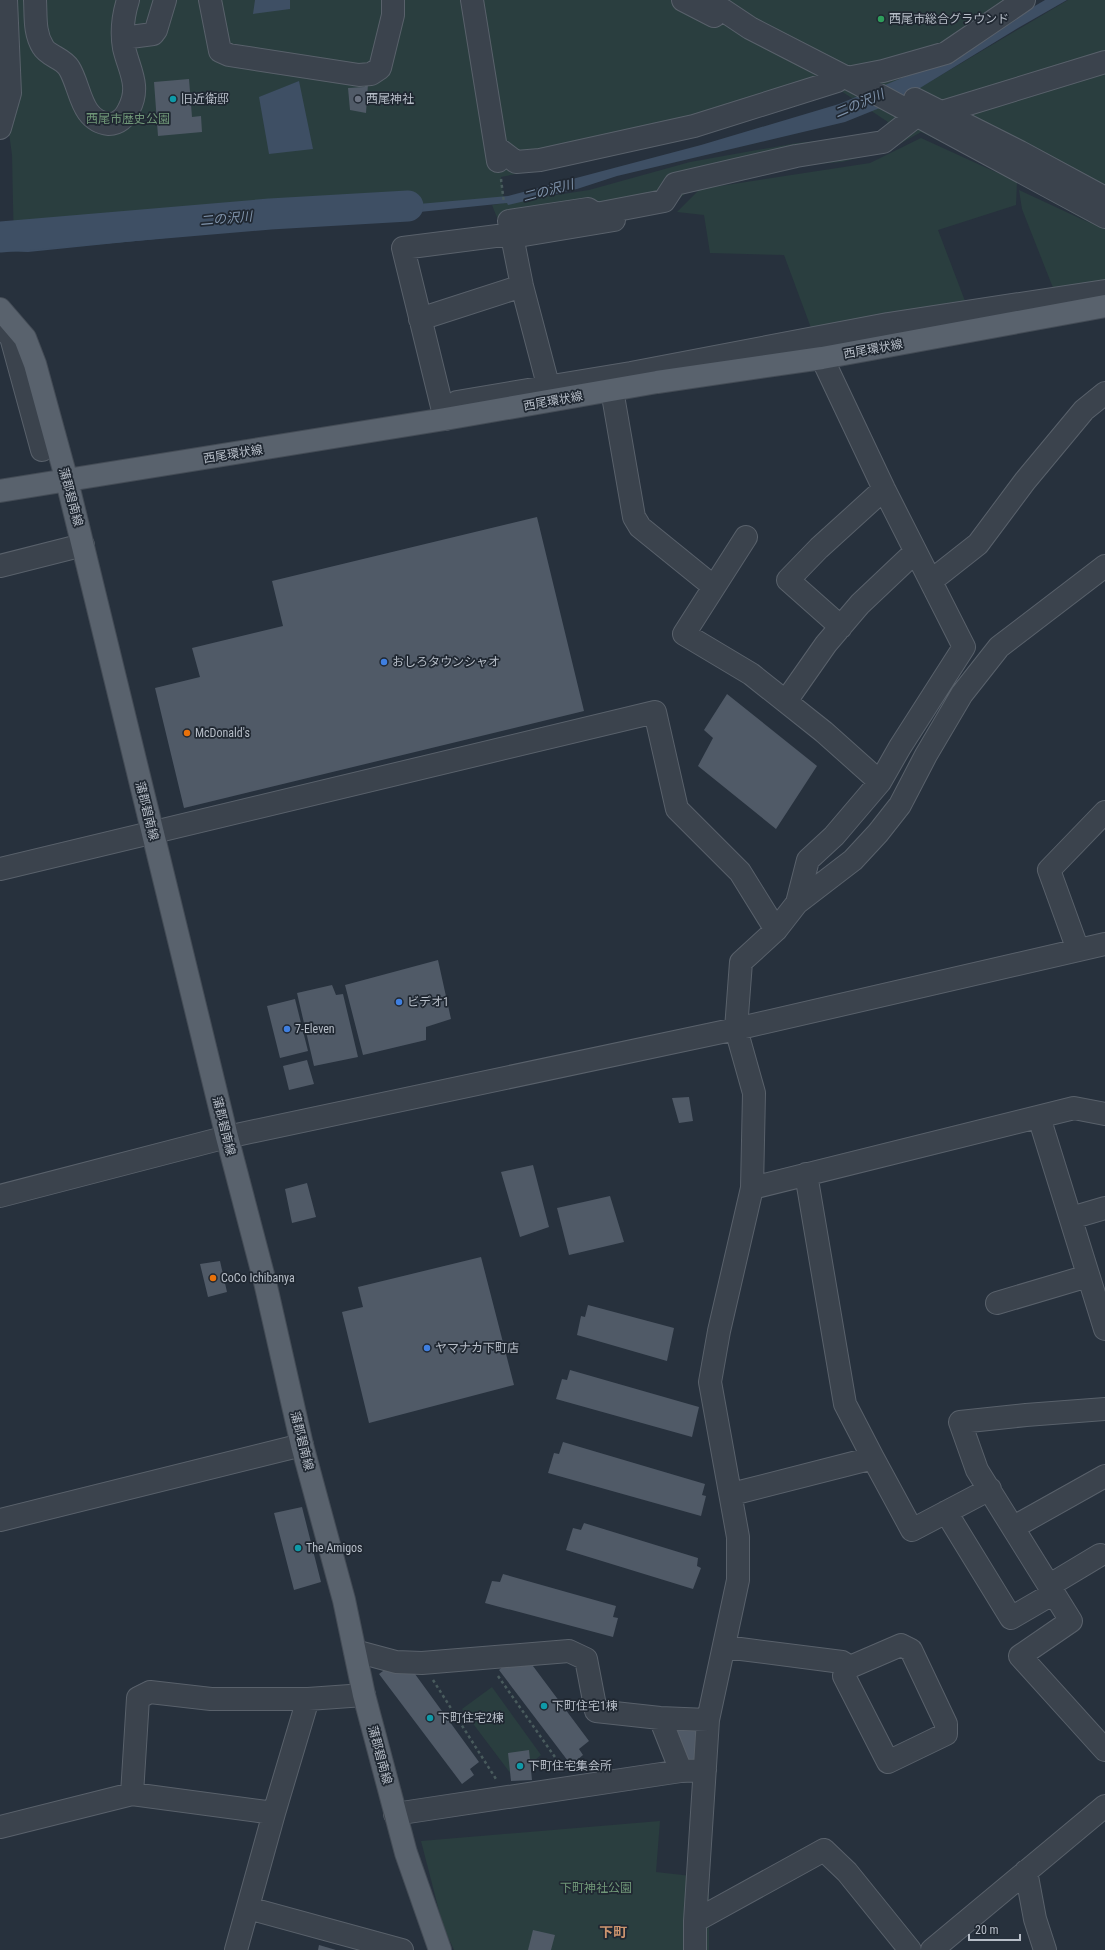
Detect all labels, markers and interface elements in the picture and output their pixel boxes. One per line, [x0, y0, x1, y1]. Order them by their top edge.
place label: 西尾市総合グラウンド [889, 12, 1009, 26]
marker: 西尾市総合グラウンド [876, 14, 886, 24]
water label: 二の沢川 [832, 86, 888, 121]
place label: 旧近衛邸 [181, 92, 229, 106]
place label: 西尾神社 [366, 92, 414, 106]
marker: 旧近衛邸 [168, 94, 178, 104]
marker: 西尾神社 [353, 94, 363, 104]
park label: 西尾市歴史公園 [86, 112, 170, 126]
water label: 二の沢川 [521, 176, 577, 204]
water label: 二の沢川 [199, 209, 255, 228]
street label: 西尾環状線 [842, 337, 904, 361]
street label: 西尾環状線 [522, 389, 584, 413]
street label: 西尾環状線 [202, 442, 264, 466]
street label: 蒲郡碧南線 [56, 466, 86, 528]
place label: おしろタウンシャオ [392, 655, 500, 669]
marker: おしろタウンシャオ [379, 657, 389, 667]
place label: McDonald's [195, 726, 250, 740]
marker: McDonald's [182, 728, 192, 738]
street label: 蒲郡碧南線 [133, 780, 161, 842]
place label: ビデオ1 [407, 995, 449, 1009]
marker: ビデオ1 [394, 997, 404, 1007]
place label: 7-Eleven [295, 1022, 335, 1036]
marker: 7-Eleven [282, 1024, 292, 1034]
street label: 蒲郡碧南線 [210, 1095, 238, 1157]
place label: CoCo Ichibanya [221, 1271, 295, 1285]
marker: CoCo Ichibanya [208, 1273, 218, 1283]
place label: ヤマナカ下町店 [435, 1341, 519, 1355]
marker: ヤマナカ下町店 [422, 1343, 432, 1353]
street label: 蒲郡碧南線 [288, 1410, 316, 1472]
place label: The Amigos [306, 1541, 363, 1555]
marker: The Amigos [293, 1543, 303, 1553]
place label: 下町住宅1棟 [552, 1699, 618, 1713]
marker: 下町住宅1棟 [539, 1701, 549, 1711]
place label: 下町住宅2棟 [438, 1711, 504, 1725]
marker: 下町住宅2棟 [425, 1713, 435, 1723]
street label: 蒲郡碧南線 [365, 1724, 395, 1786]
place label: 下町住宅集会所 [528, 1759, 612, 1773]
marker: 下町住宅集会所 [515, 1761, 525, 1771]
park label: 下町神社公園 [560, 1881, 632, 1895]
scale bar [969, 1916, 1020, 1942]
text: 20 m [975, 1923, 999, 1937]
district label: 下町 [599, 1924, 627, 1940]

